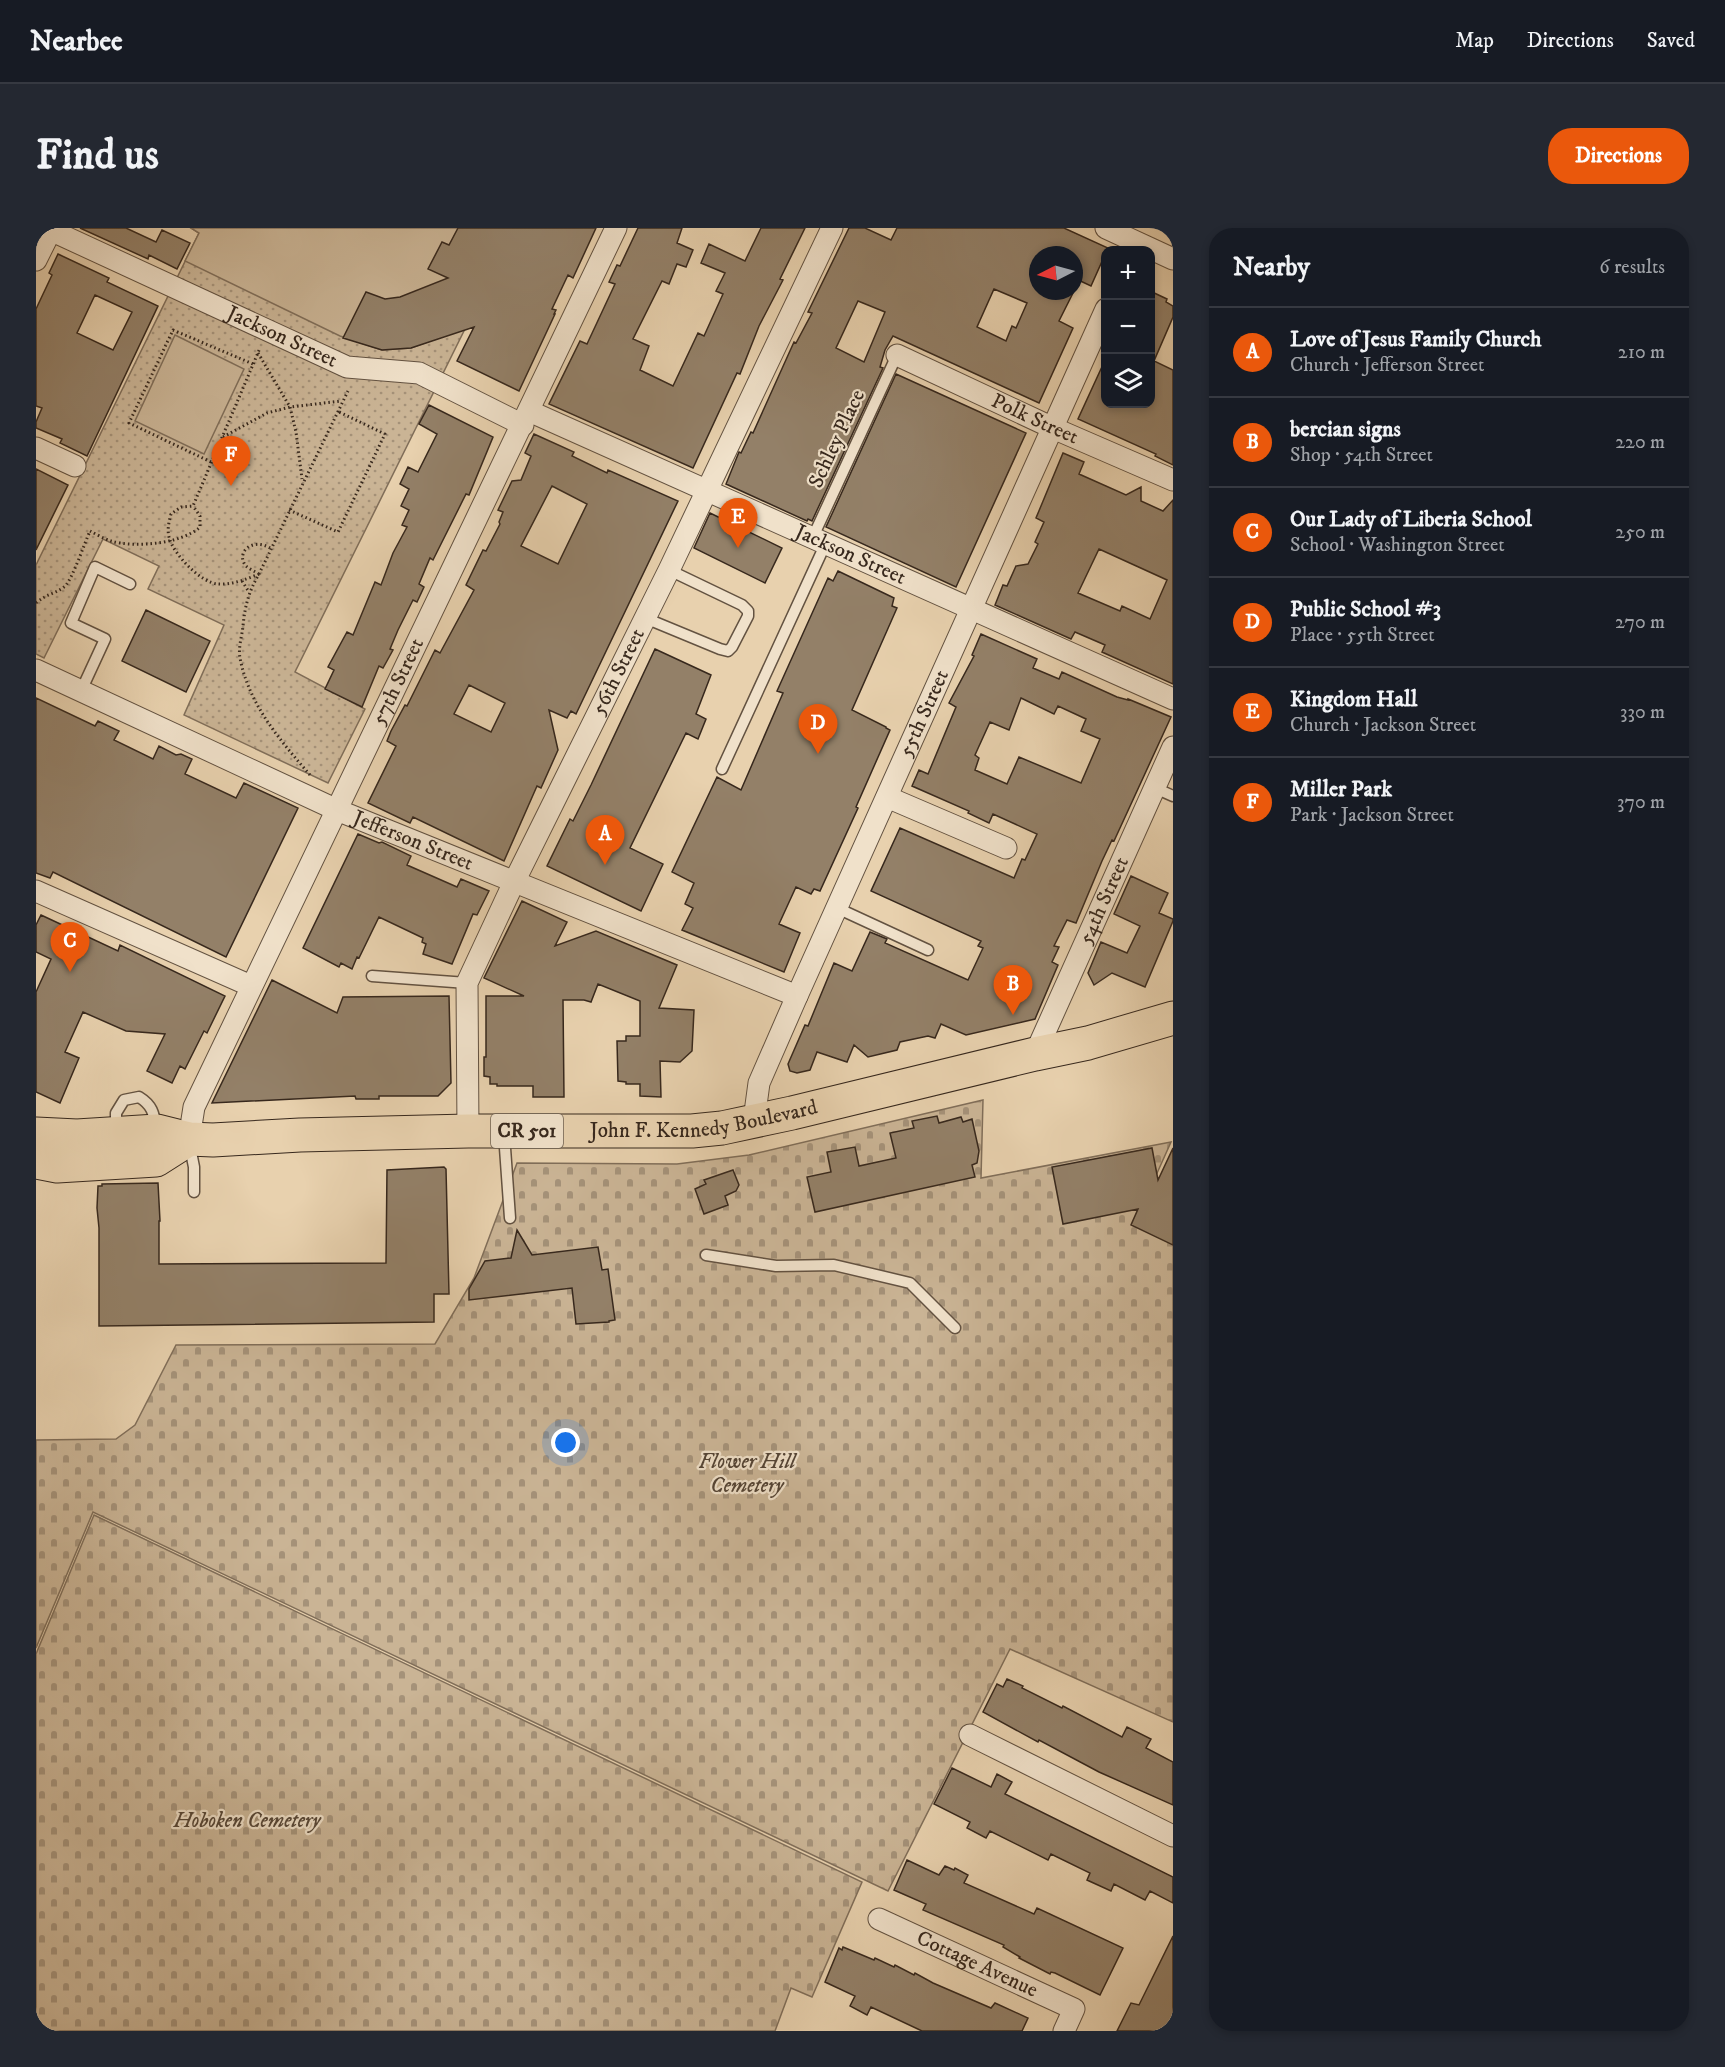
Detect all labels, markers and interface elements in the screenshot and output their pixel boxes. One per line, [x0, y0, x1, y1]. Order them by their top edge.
text: Nearbee [30, 24, 123, 59]
text: Map [1455, 28, 1494, 54]
text: Directions [1527, 28, 1614, 54]
text: Saved [1647, 28, 1695, 54]
button: Directions [1548, 128, 1689, 184]
text: Find us [36, 130, 159, 182]
north arrow [1029, 246, 1083, 300]
map controls [1101, 246, 1155, 408]
button: + [1101, 246, 1155, 300]
text: Nearby [1233, 251, 1310, 284]
text: 6 results [1599, 255, 1665, 280]
street label: Jackson Street [221, 299, 342, 374]
button: − [1101, 300, 1155, 354]
text: Love of Jesus Family Church [1290, 326, 1542, 353]
text: A [1246, 340, 1259, 365]
text: 210 m [1618, 340, 1665, 365]
text: Church · Jefferson Street [1290, 353, 1484, 378]
button: layers [1101, 354, 1155, 408]
street label: Schley Place [803, 385, 871, 492]
street label: Polk Street [987, 388, 1082, 450]
text: bercian signs [1290, 416, 1401, 443]
text: B [1246, 430, 1259, 455]
text: 220 m [1615, 430, 1665, 455]
pin: F [212, 436, 250, 486]
text: Shop · 54th Street [1290, 443, 1433, 468]
pin: E [718, 498, 758, 548]
text: Our Lady of Liberia School [1290, 506, 1532, 533]
street label: Jackson Street [789, 518, 910, 591]
text: C [1246, 520, 1259, 545]
text: 250 m [1615, 520, 1665, 545]
text: School · Washington Street [1290, 533, 1505, 558]
text: Public School #3 [1290, 596, 1441, 623]
text: D [1245, 610, 1260, 635]
text: 270 m [1615, 610, 1665, 635]
text: Place · 55th Street [1290, 623, 1435, 648]
street label: 56th Street [586, 624, 651, 719]
street label: 57th Street [366, 634, 430, 730]
street label: 55th Street [893, 666, 955, 761]
text: Kingdom Hall [1290, 686, 1417, 713]
text: E [1245, 700, 1260, 725]
text: 330 m [1620, 700, 1665, 725]
pin: D [798, 704, 838, 754]
text: Church · Jackson Street [1290, 713, 1476, 738]
text: Miller Park [1290, 776, 1392, 803]
text: F [1246, 790, 1259, 815]
text: 370 m [1617, 790, 1665, 815]
text: Park · Jackson Street [1290, 803, 1454, 828]
street label: Jefferson Street [347, 804, 477, 877]
pin: A [586, 816, 624, 865]
street label: 54th Street [1073, 853, 1135, 949]
pin: C [51, 922, 90, 972]
pin: B [994, 966, 1032, 1015]
street label: John F. Kennedy Boulevard [588, 1094, 821, 1144]
road number: CR 501 [491, 1114, 563, 1148]
your location [551, 1428, 580, 1457]
park label: Flower Hill Cemetery [698, 1449, 798, 1499]
park label: Hoboken Cemetery [172, 1808, 322, 1834]
street label: Cottage Avenue [912, 1925, 1042, 2004]

